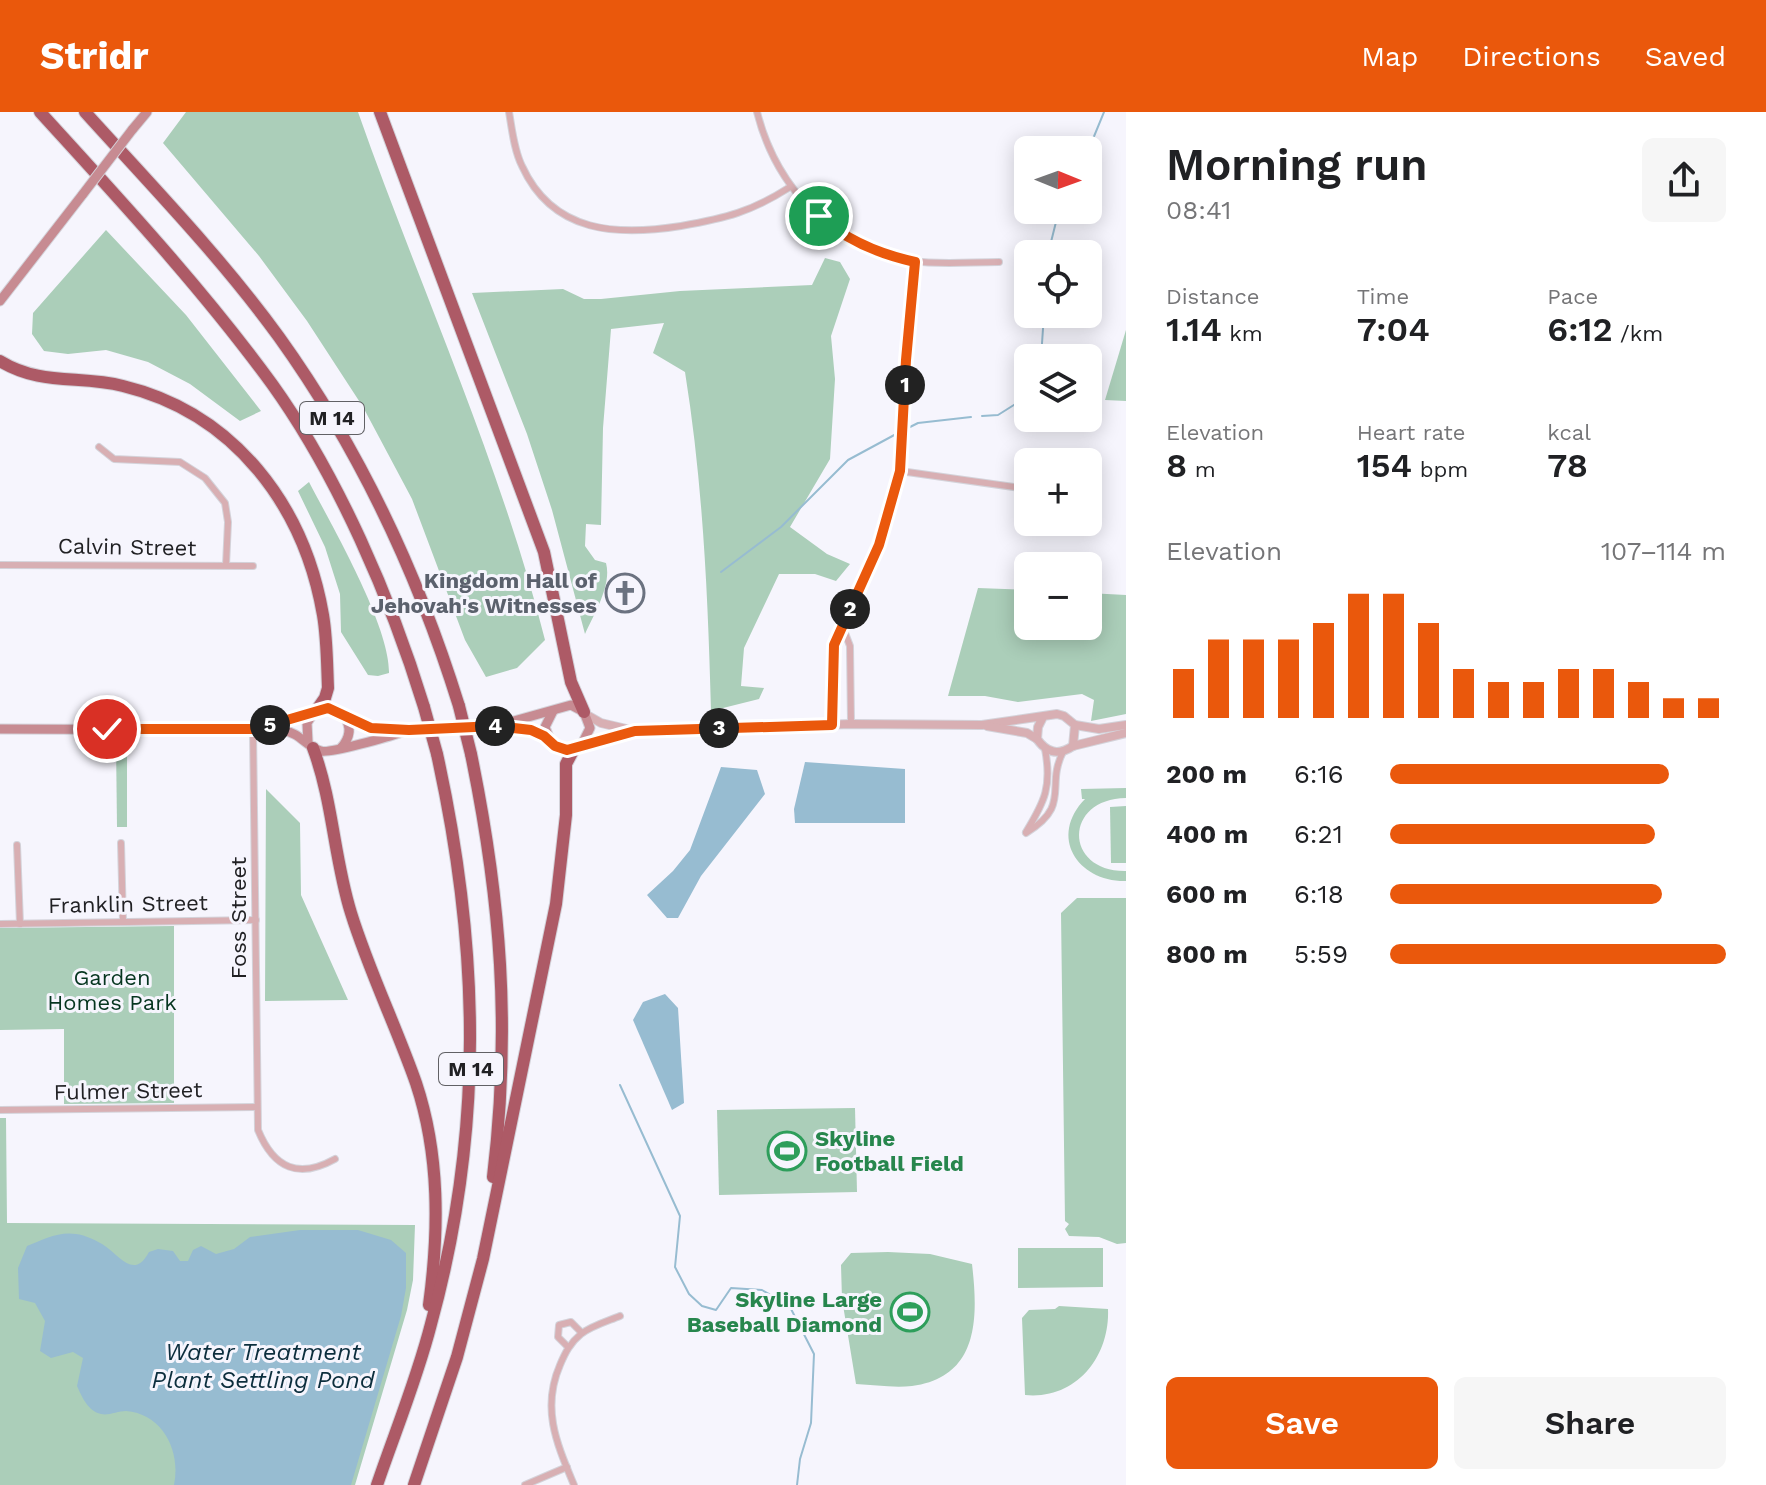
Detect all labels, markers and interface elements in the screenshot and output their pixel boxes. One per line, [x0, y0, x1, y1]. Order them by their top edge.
text: Stridr [40, 34, 149, 78]
text: Map [1361, 40, 1418, 73]
text: Directions [1462, 40, 1601, 73]
text: Saved [1645, 40, 1726, 73]
north arrow [1014, 136, 1102, 224]
map controls [1014, 136, 1102, 640]
button: share [1642, 138, 1726, 222]
text: Morning run [1166, 139, 1427, 191]
pin [785, 182, 853, 250]
icon: arrive [797, 194, 841, 238]
text: 08:41 [1166, 195, 1232, 225]
button: locate [1014, 240, 1102, 328]
text: Distance [1166, 284, 1260, 309]
text: Time [1357, 284, 1409, 309]
text: Pace [1547, 284, 1598, 309]
text: 1.14 [1166, 309, 1222, 349]
text: 7:04 [1357, 309, 1430, 349]
text: 6:12 [1547, 309, 1613, 349]
text: km [1222, 321, 1263, 346]
text: /km [1613, 321, 1663, 346]
button: layers [1014, 344, 1102, 432]
pin: 1 [885, 365, 925, 405]
text: 1 [900, 372, 910, 397]
road number: M 14 [300, 402, 364, 434]
text: Elevation [1166, 420, 1264, 445]
text: Heart rate [1357, 420, 1465, 445]
text: kcal [1547, 420, 1591, 445]
text: 8 [1166, 445, 1187, 485]
text: 154 [1357, 445, 1412, 485]
text: 78 [1547, 445, 1588, 485]
button: + [1014, 448, 1102, 536]
text: m [1187, 457, 1216, 482]
text: bpm [1412, 457, 1468, 482]
street label: Calvin Street [58, 533, 196, 561]
text: Elevation [1166, 536, 1282, 566]
text: 107–114 m [1601, 536, 1726, 566]
button: − [1014, 552, 1102, 640]
place label: Kingdom Hall of Jehovah's Witnesses [371, 568, 598, 618]
church icon: Kingdom Hall of Jehovah's Witnesses [604, 572, 646, 614]
pin: 2 [830, 589, 870, 629]
text: 2 [843, 596, 857, 621]
pin [73, 695, 141, 763]
pin: 5 [250, 705, 290, 745]
pin: 4 [475, 706, 515, 746]
icon: check [85, 707, 129, 751]
pin: 3 [699, 708, 739, 748]
text: 5 [264, 712, 276, 737]
text: 4 [488, 713, 502, 738]
text: 3 [712, 715, 726, 740]
text: 200 m [1166, 759, 1247, 789]
text: 6:16 [1294, 759, 1343, 789]
text: 400 m [1166, 819, 1248, 849]
text: 6:21 [1294, 819, 1343, 849]
street label: Foss Street [226, 857, 251, 979]
text: 600 m [1166, 879, 1247, 909]
text: 6:18 [1294, 879, 1344, 909]
street label: Franklin Street [48, 890, 208, 918]
text: 800 m [1166, 939, 1248, 969]
text: 5:59 [1294, 939, 1348, 969]
park label: Garden Homes Park [47, 965, 177, 1015]
road number: M 14 [439, 1053, 503, 1085]
street label: Fulmer Street [53, 1077, 203, 1105]
place label: Skyline Football Field [815, 1126, 964, 1176]
sports icon: Skyline Football Field [766, 1130, 808, 1172]
place label: Skyline Large Baseball Diamond [687, 1287, 882, 1337]
sports icon: Skyline Large Baseball Diamond [889, 1291, 931, 1333]
water label: Water Treatment Plant Settling Pond [152, 1338, 376, 1394]
button: Save [1166, 1377, 1438, 1469]
button: Share [1454, 1377, 1726, 1469]

